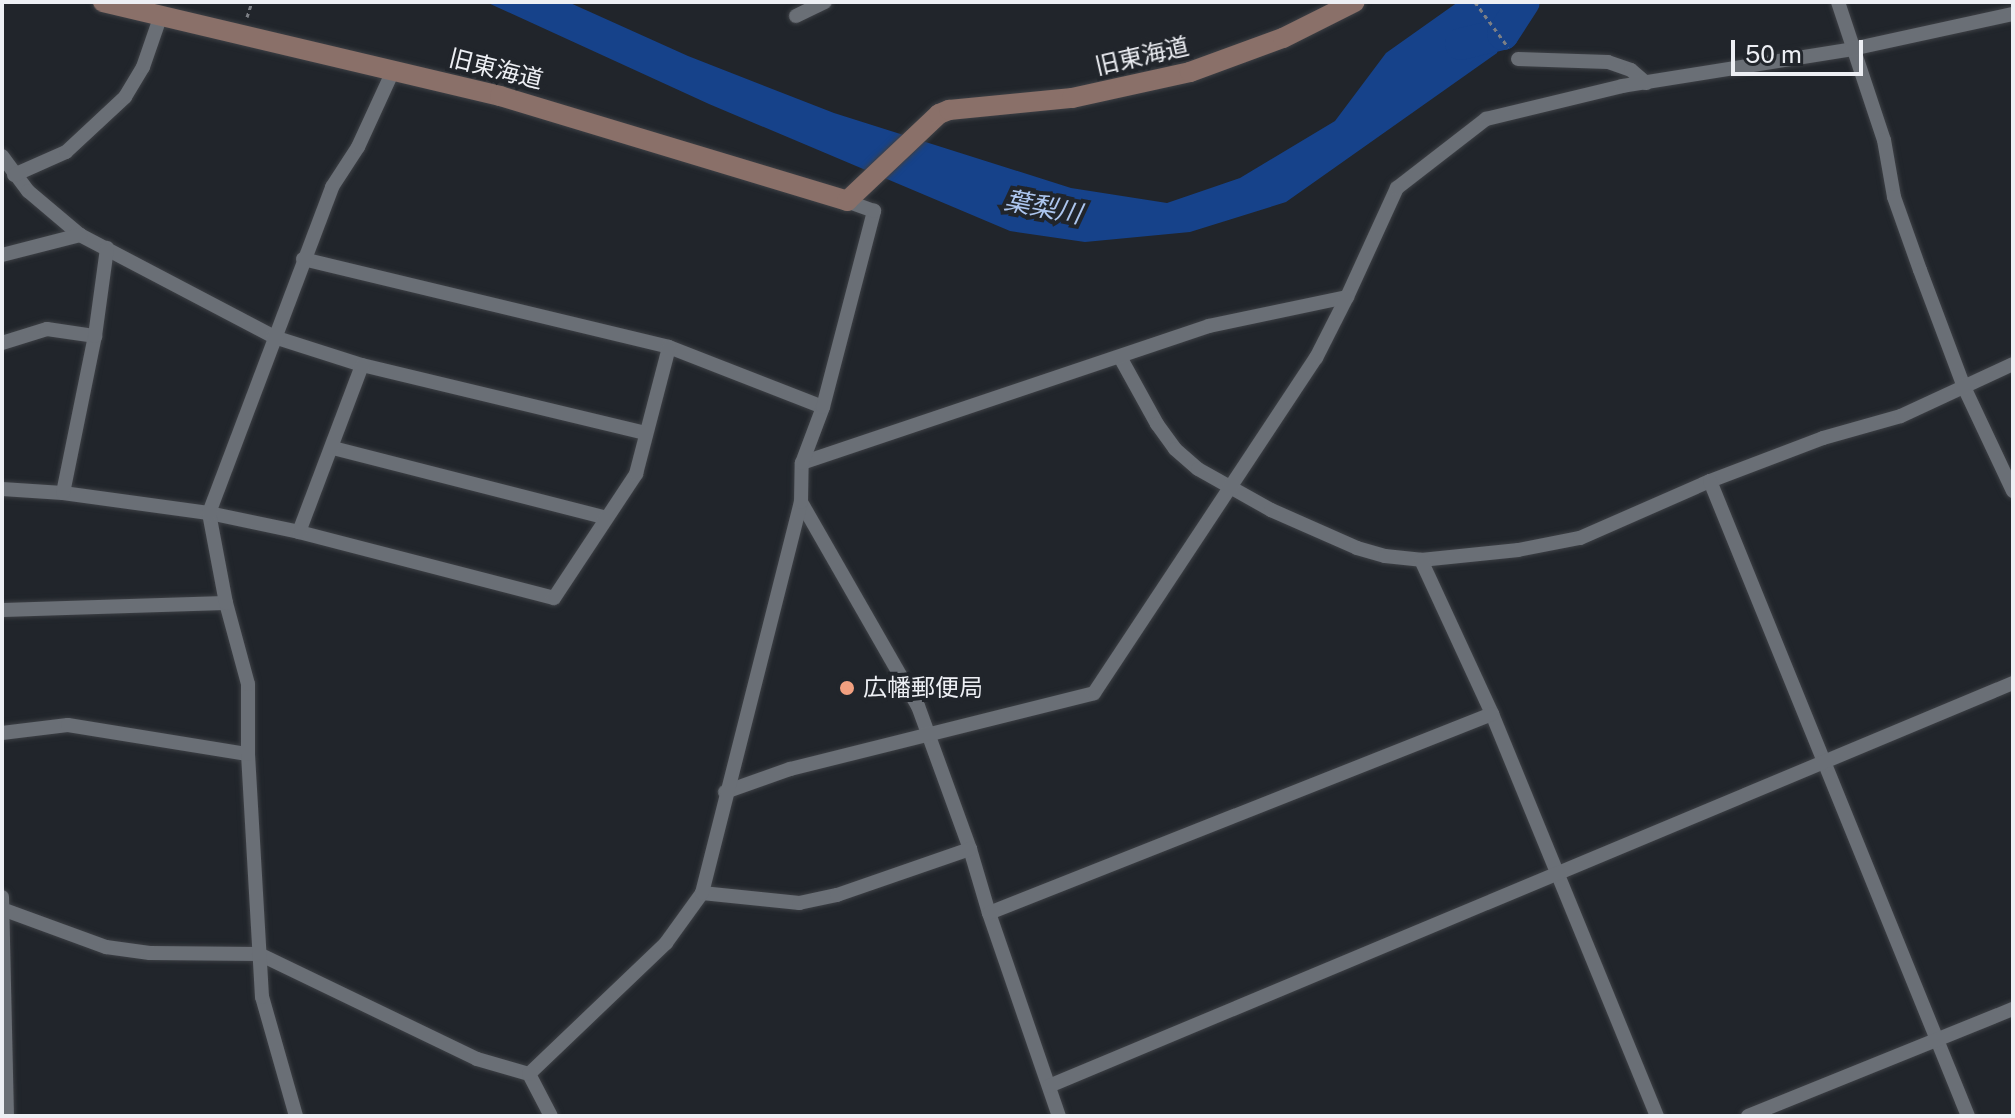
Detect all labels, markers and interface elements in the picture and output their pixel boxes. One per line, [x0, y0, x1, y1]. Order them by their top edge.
scale bar [1735, 24, 1867, 74]
street label: 旧東海道 [1092, 31, 1192, 81]
text: 50 m [1745, 40, 1802, 68]
street label: 旧東海道 [446, 43, 546, 95]
water label: 葉梨川 [1002, 184, 1084, 230]
place label: 広幡郵便局 [863, 674, 983, 702]
marker: 広幡郵便局 [838, 679, 856, 697]

